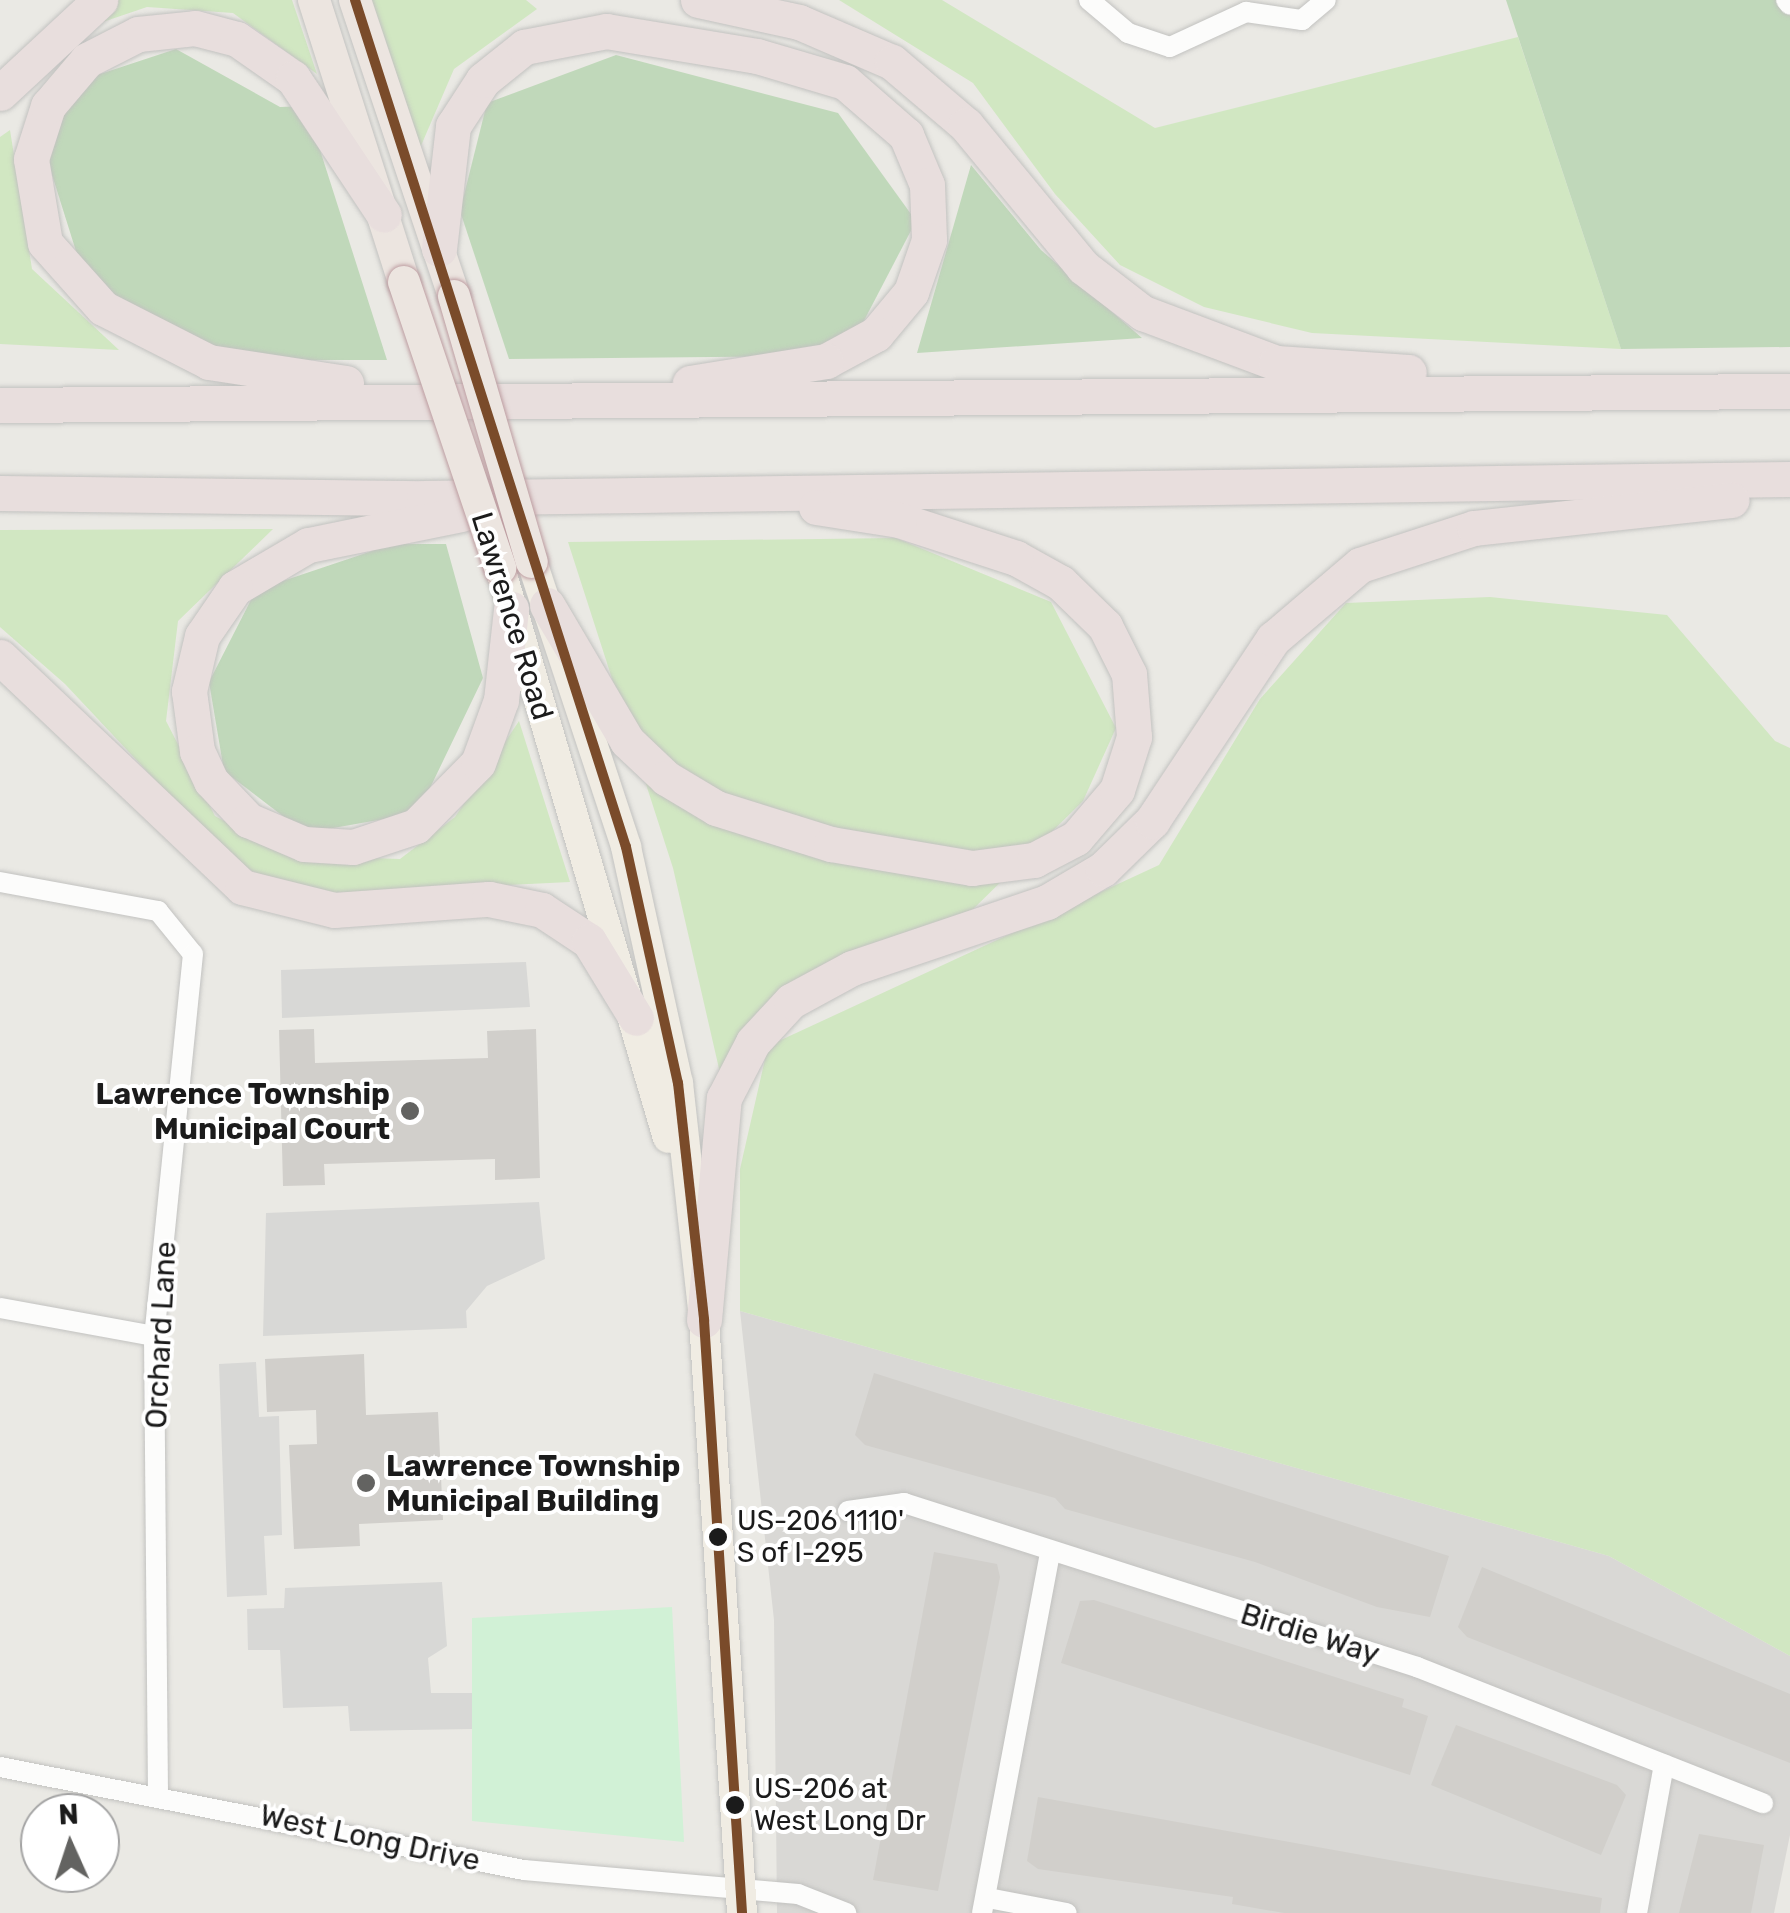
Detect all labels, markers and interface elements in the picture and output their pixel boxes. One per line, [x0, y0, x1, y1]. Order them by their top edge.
street label: Lawrence Road [463, 508, 561, 724]
place label: Lawrence Township Municipal Court [95, 1076, 390, 1146]
marker: Lawrence Township Municipal Court [399, 1100, 421, 1122]
street label: Orchard Lane [138, 1240, 184, 1430]
place label: Lawrence Township Municipal Building [386, 1448, 681, 1518]
marker: Lawrence Township Municipal Building [355, 1472, 377, 1494]
place label: US-206 1110' S of I-295 [737, 1504, 904, 1570]
marker: US-206 1110' S of I-295 [708, 1527, 728, 1547]
street label: Birdie Way [1236, 1596, 1384, 1672]
place label: US-206 at West Long Dr [754, 1772, 926, 1838]
north arrow [20, 1793, 120, 1893]
marker: US-206 at West Long Dr [725, 1795, 745, 1815]
street label: West Long Drive [257, 1797, 483, 1879]
text: N [58, 1798, 79, 1832]

